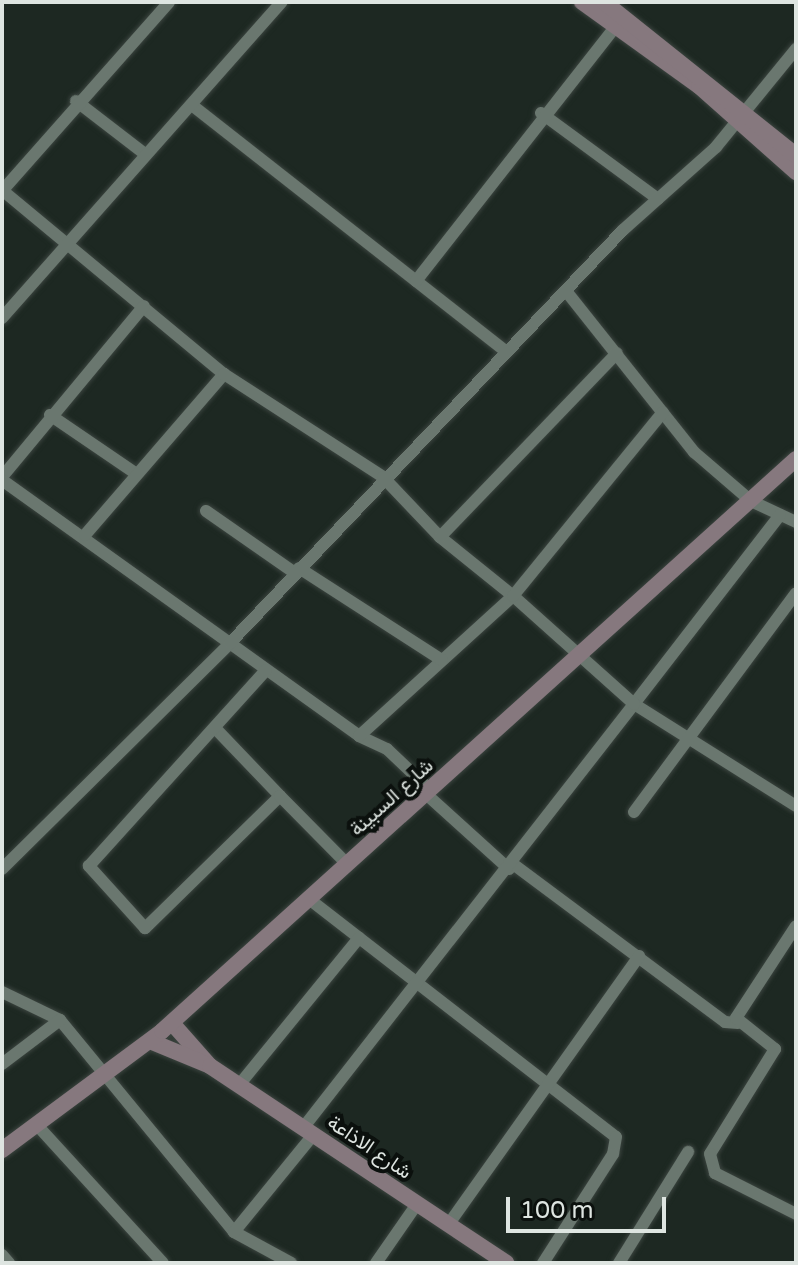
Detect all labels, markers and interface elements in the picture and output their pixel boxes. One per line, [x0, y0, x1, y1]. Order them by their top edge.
street label: شارع السبينة [345, 754, 439, 842]
street label: شارع الاذاعة [322, 1111, 416, 1185]
scale bar [510, 1181, 670, 1231]
text: 100 m [520, 1196, 594, 1225]

